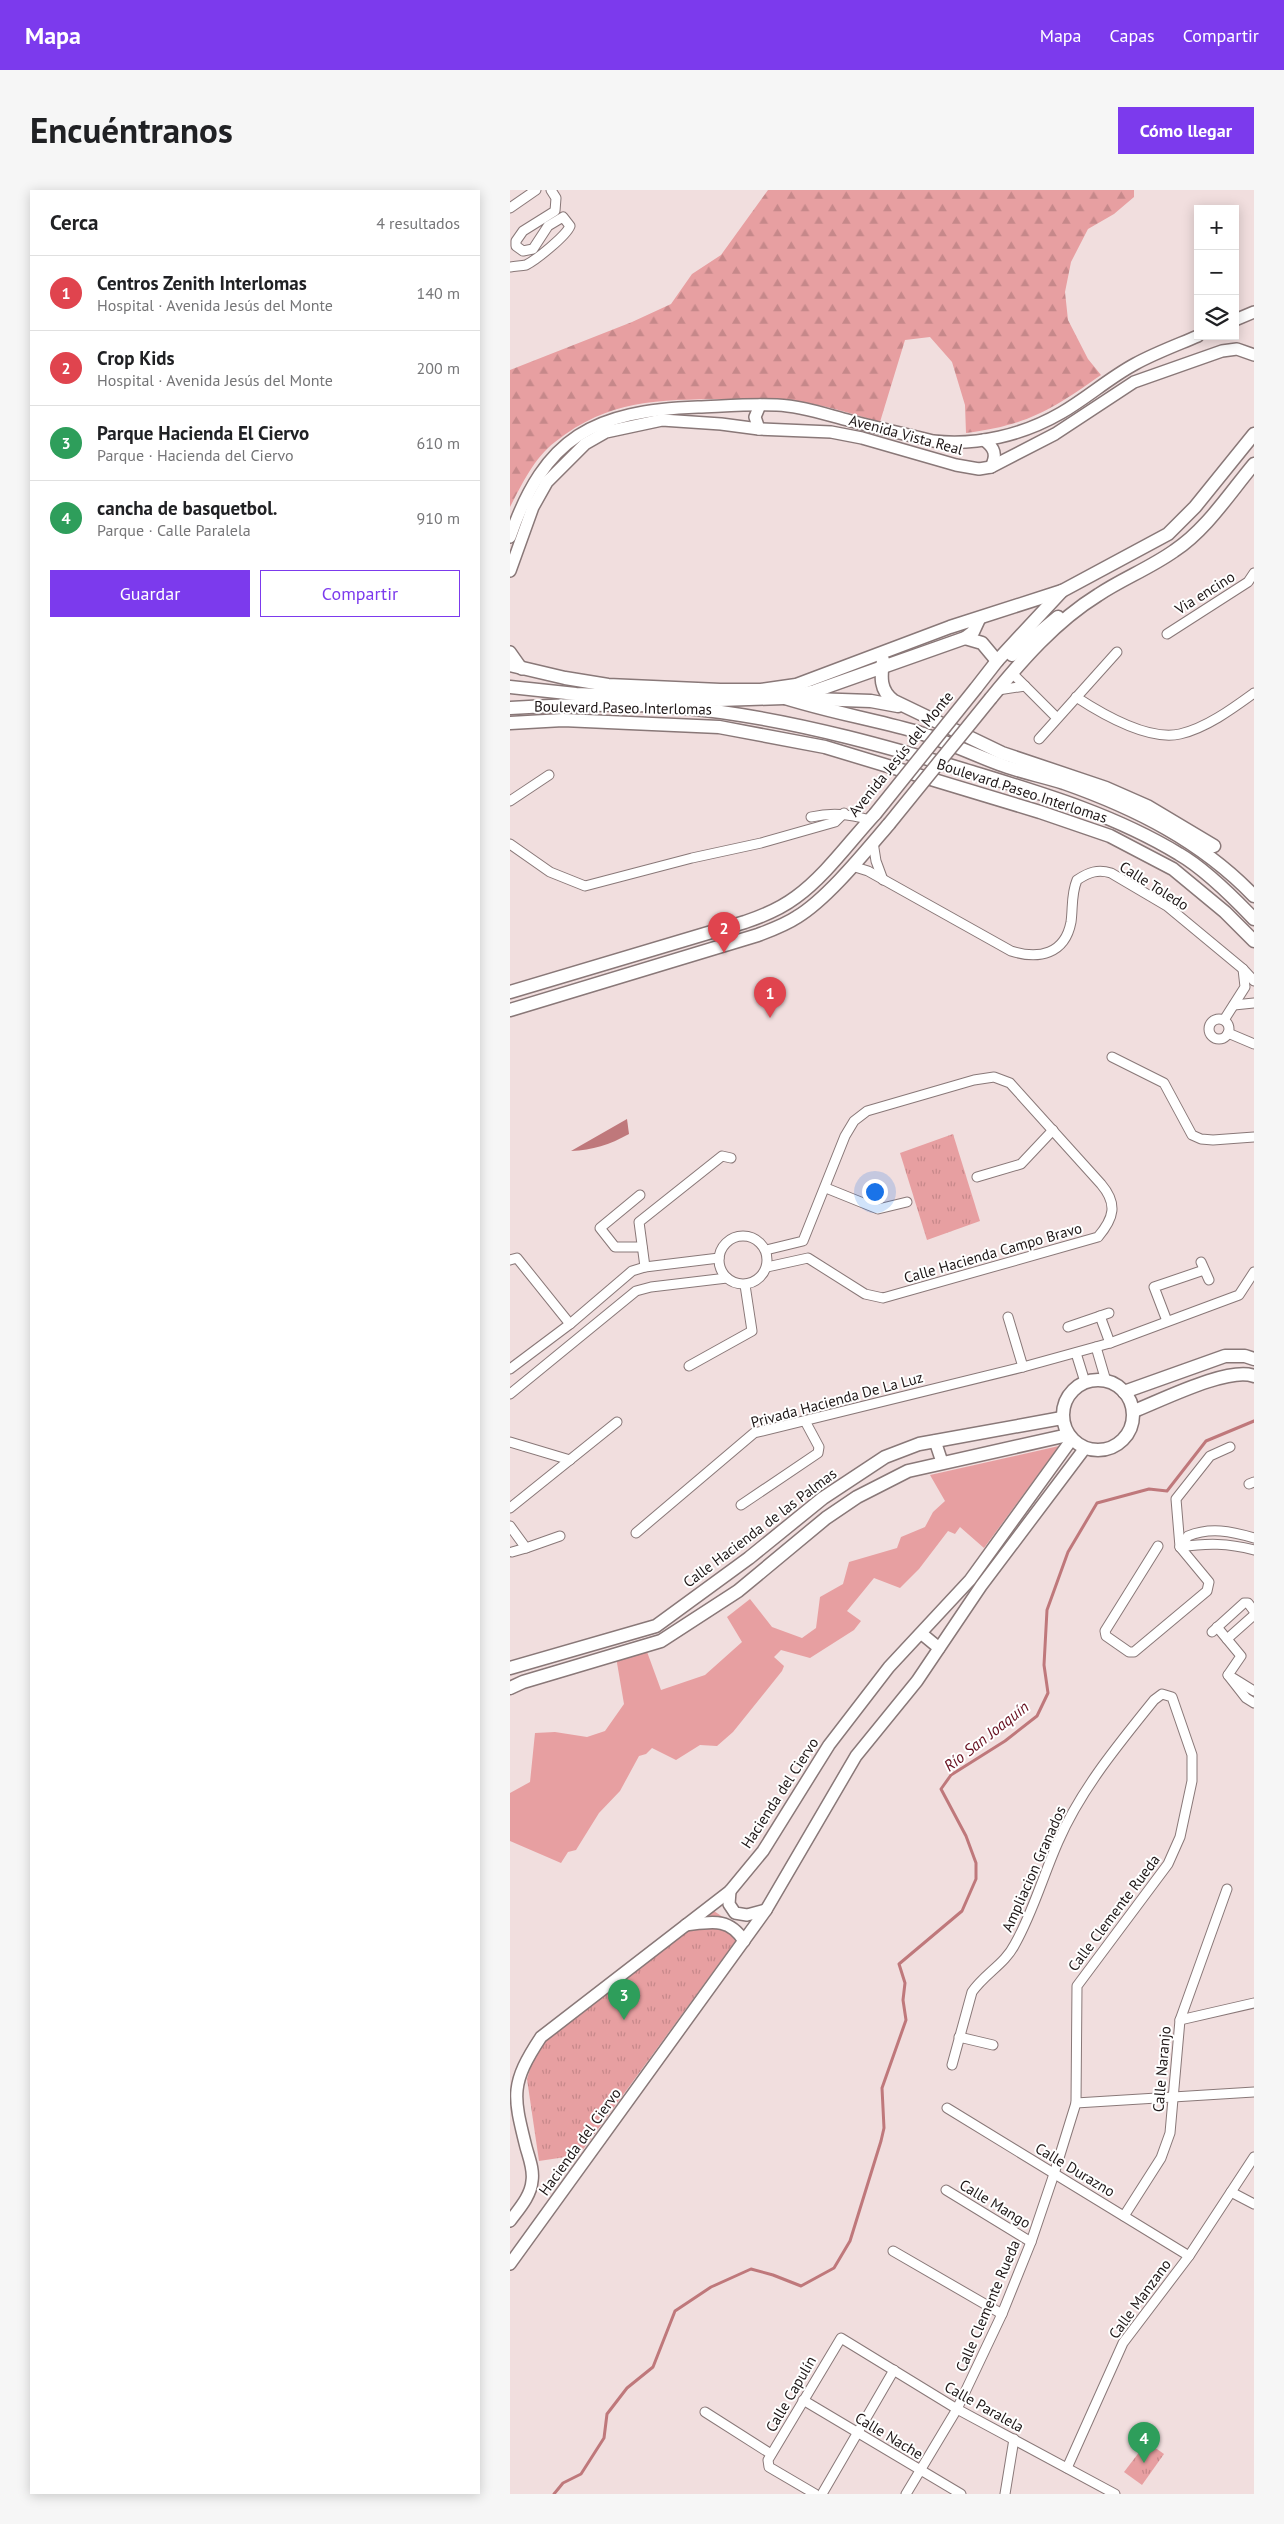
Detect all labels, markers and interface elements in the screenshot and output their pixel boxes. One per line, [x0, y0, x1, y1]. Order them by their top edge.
text: Mapa [25, 20, 81, 51]
text: Mapa [1040, 24, 1082, 47]
text: Capas [1110, 24, 1155, 47]
text: Compartir [1183, 24, 1259, 47]
text: Encuéntranos [30, 107, 233, 153]
button: Cómo llegar [1118, 107, 1254, 154]
map controls [1194, 205, 1239, 340]
button: + [1194, 205, 1239, 250]
text: Cerca [50, 209, 99, 236]
text: 4 resultados [376, 213, 460, 233]
button: − [1194, 250, 1239, 295]
text: Centros Zenith Interlomas [97, 271, 307, 295]
text: 1 [61, 283, 71, 303]
text: 140 m [417, 283, 460, 303]
text: Hospital · Avenida Jesús del Monte [97, 295, 333, 315]
button: layers [1194, 295, 1239, 340]
text: Crop Kids [97, 346, 175, 370]
text: 2 [61, 358, 71, 378]
text: 200 m [417, 358, 460, 378]
text: Hospital · Avenida Jesús del Monte [97, 370, 333, 390]
street label: Avenida Vista Real [847, 410, 966, 459]
text: Parque Hacienda El Ciervo [97, 421, 309, 445]
text: 3 [61, 433, 71, 453]
text: 610 m [417, 433, 460, 453]
text: Parque · Hacienda del Ciervo [97, 445, 294, 465]
text: cancha de basquetbol. [97, 496, 277, 520]
text: 4 [61, 508, 71, 528]
text: 910 m [417, 508, 460, 528]
text: Parque · Calle Paralela [97, 520, 251, 540]
street label: Via encino [1171, 567, 1238, 619]
button: Guardar [50, 570, 250, 617]
button: Compartir [260, 570, 460, 617]
street label: Avenida Jesús del Monte [844, 687, 957, 820]
street label: Boulevard Paseo Interlomas [534, 696, 712, 719]
street label: Boulevard Paseo Interlomas [935, 754, 1110, 827]
street label: Calle Toledo [1116, 857, 1192, 914]
pin: 2 [708, 912, 740, 953]
pin: 1 [754, 977, 786, 1018]
your location [862, 1179, 888, 1205]
street label: Calle Hacienda Campo Bravo [902, 1218, 1084, 1287]
street label: Privada Hacienda De La Luz [749, 1367, 925, 1432]
street label: Calle Hacienda de las Palmas [679, 1464, 840, 1592]
water label: Río San Joaquín [939, 1697, 1033, 1775]
street label: Hacienda del Ciervo [737, 1734, 822, 1852]
street label: Ampliacion Granados [997, 1803, 1070, 1935]
street label: Calle Clemente Rueda [1064, 1851, 1164, 1975]
pin: 3 [608, 1979, 640, 2020]
street label: Calle Naranjo [1148, 2025, 1175, 2113]
street label: Hacienda del Ciervo [534, 2084, 625, 2199]
street label: Calle Durazno [1032, 2138, 1119, 2201]
street label: Calle Mango [956, 2175, 1034, 2232]
street label: Calle Clemente Rueda [951, 2237, 1024, 2375]
street label: Calle Manzano [1104, 2255, 1175, 2342]
street label: Calle Capulín [761, 2352, 820, 2435]
street label: Calle Paralela [941, 2377, 1027, 2436]
street label: Calle Nache [852, 2408, 927, 2463]
pin: 4 [1128, 2422, 1160, 2463]

